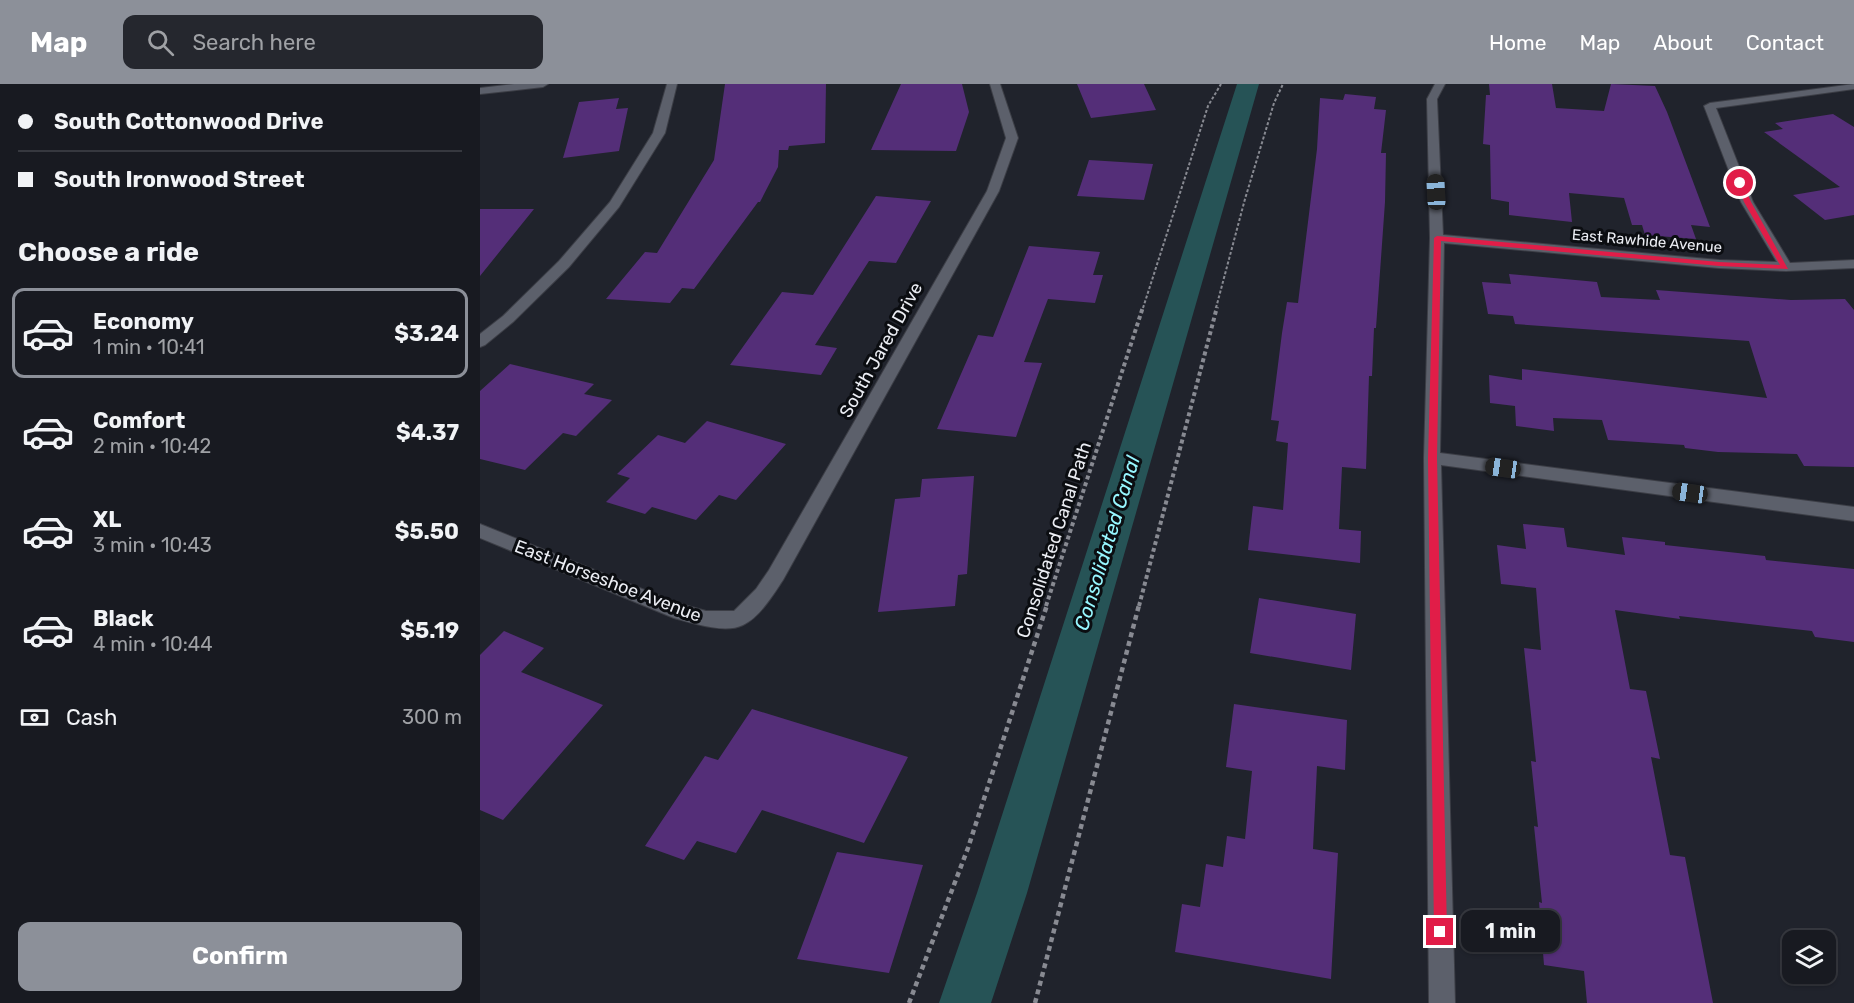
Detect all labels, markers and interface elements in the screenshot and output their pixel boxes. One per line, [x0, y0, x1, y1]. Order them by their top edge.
search box [123, 15, 543, 69]
text: Map [30, 26, 87, 59]
icon: search [144, 26, 177, 59]
text: Search here [192, 29, 316, 56]
text: Home [1489, 30, 1546, 55]
text: Map [1579, 30, 1620, 55]
text: About [1653, 30, 1713, 55]
text: Contact [1746, 30, 1824, 55]
text: South Cottonwood Drive [54, 108, 323, 135]
text: South Ironwood Street [54, 166, 304, 193]
route start [1726, 169, 1753, 196]
car [1426, 174, 1446, 210]
street label: East Rawhide Avenue [1571, 225, 1723, 257]
text: Choose a ride [18, 236, 199, 268]
street label: South Jared Drive [835, 279, 927, 421]
icon: car [21, 306, 75, 360]
text: Economy [93, 308, 194, 335]
text: $3.24 [394, 320, 459, 347]
text: 1 min · 10:41 [93, 335, 205, 359]
icon: car [21, 405, 75, 459]
text: Comfort [93, 407, 185, 434]
text: $4.37 [396, 419, 459, 446]
text: 2 min · 10:42 [93, 434, 211, 458]
street label: Consolidated Canal Path [1012, 439, 1096, 641]
water label: Consolidated Canal [1069, 452, 1145, 633]
car [1484, 457, 1522, 479]
car [1671, 482, 1709, 504]
icon: car [21, 504, 75, 558]
text: XL [93, 506, 121, 533]
text: $5.50 [395, 518, 459, 545]
text: 3 min · 10:43 [93, 533, 212, 557]
street label: East Horseshoe Avenue [512, 535, 704, 627]
icon: car [21, 603, 75, 657]
text: Black [93, 605, 154, 632]
text: $5.19 [400, 617, 459, 644]
text: 4 min · 10:44 [93, 632, 213, 656]
icon: cash [18, 701, 51, 734]
text: Cash [66, 704, 117, 731]
text: 300 m [402, 705, 462, 729]
callout: 1 min [1461, 911, 1560, 953]
route end [1426, 918, 1453, 945]
text: 1 min [1485, 919, 1536, 943]
button: Confirm [18, 922, 462, 991]
map controls [1782, 930, 1836, 984]
button: layers [1782, 930, 1836, 984]

